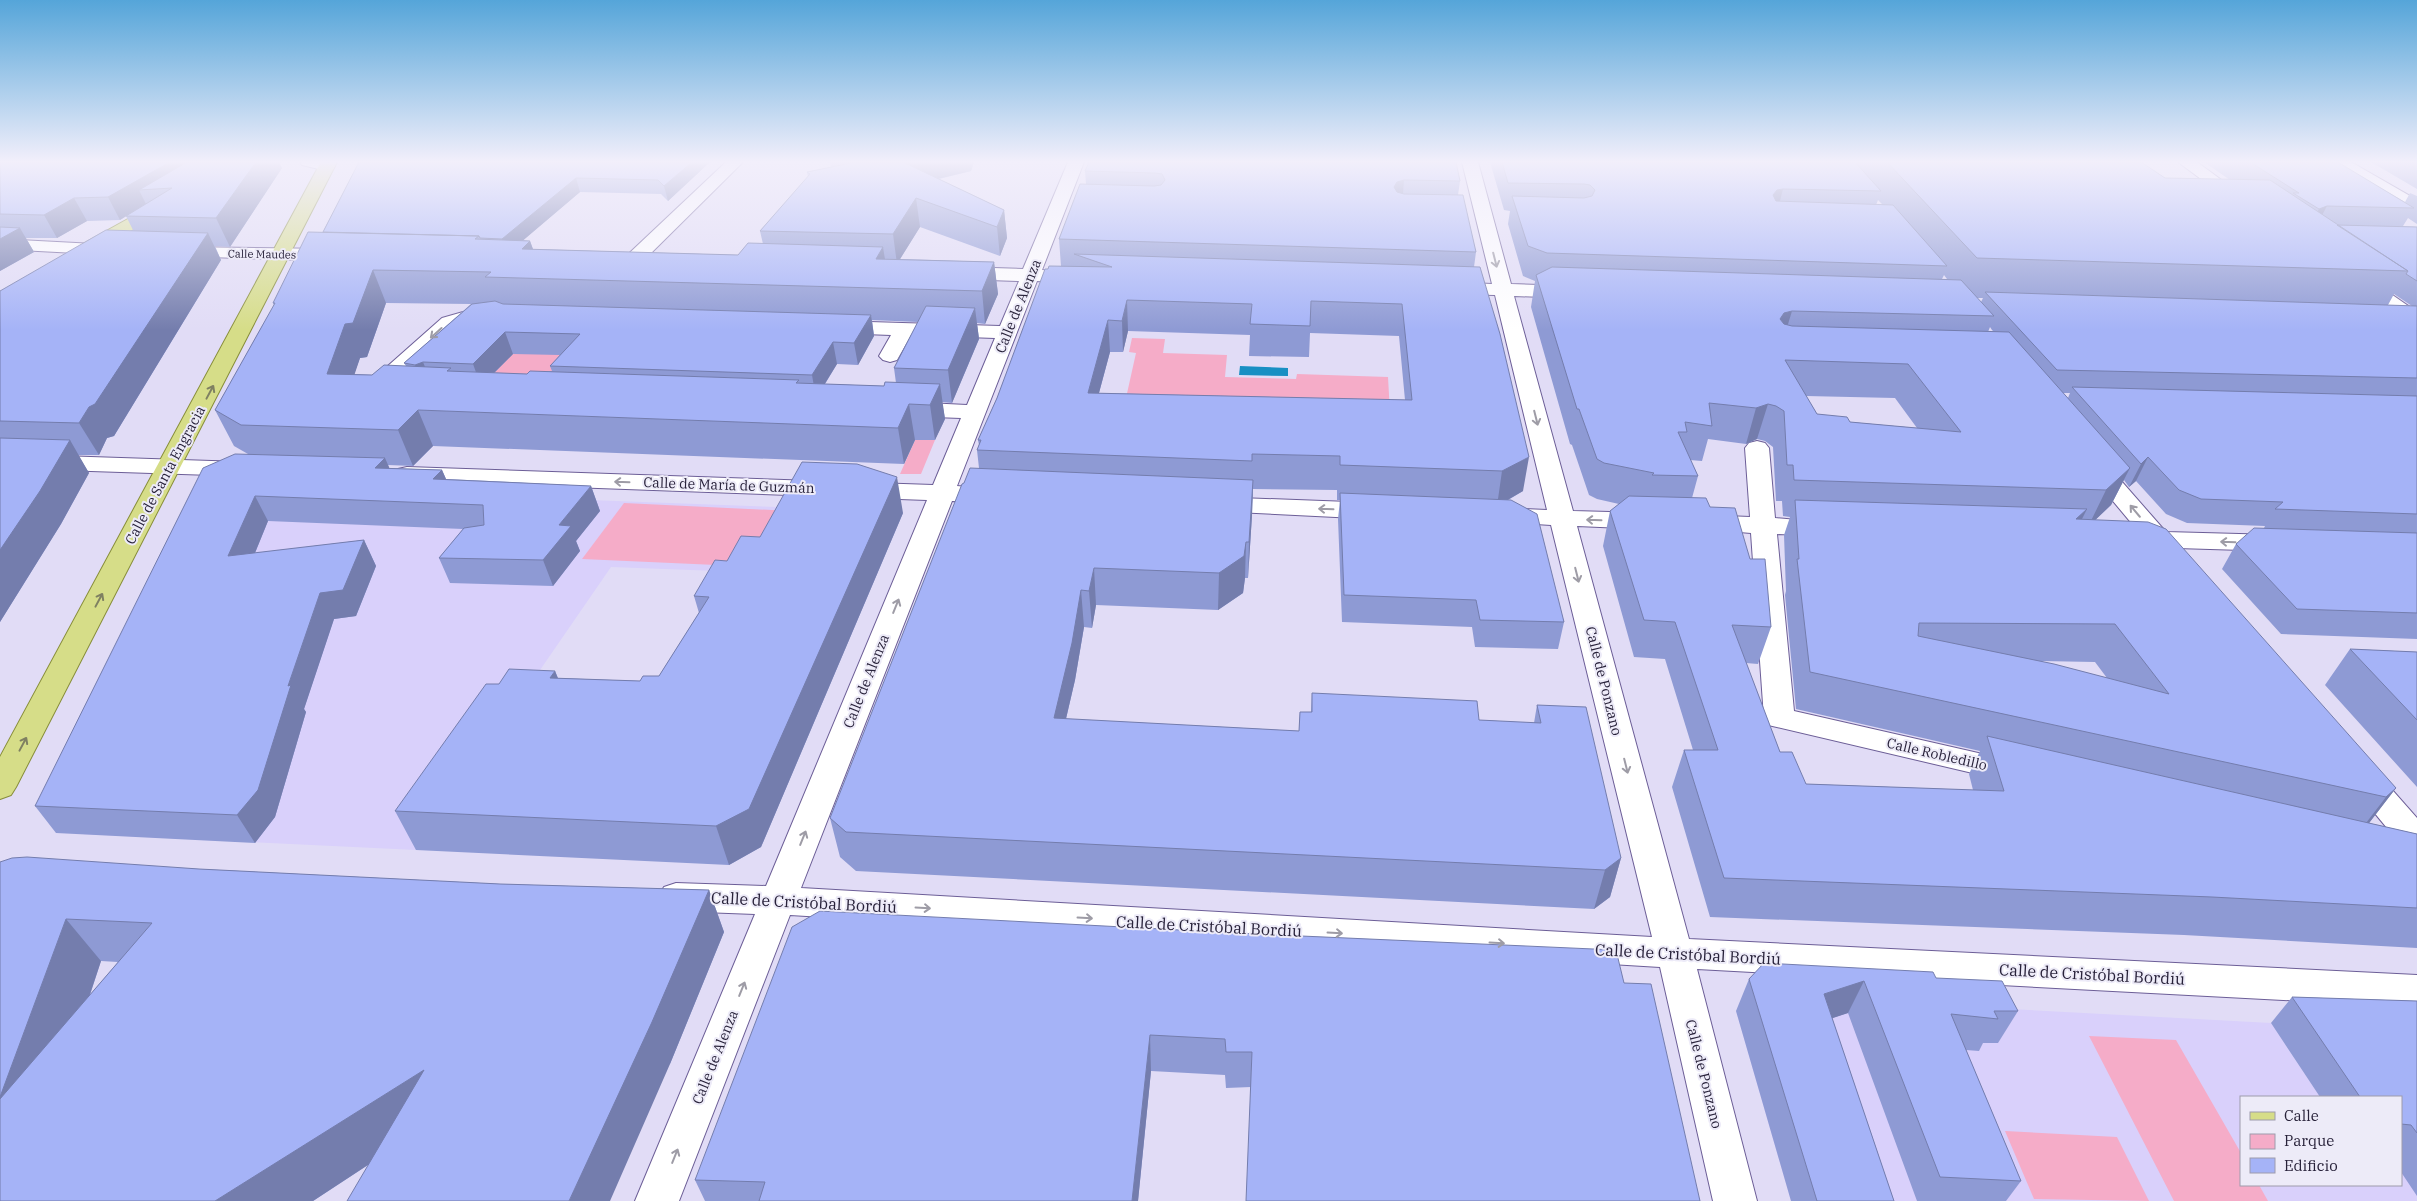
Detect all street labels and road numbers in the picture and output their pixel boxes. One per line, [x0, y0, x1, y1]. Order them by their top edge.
street label: Calle Maudes [228, 246, 296, 262]
street label: Calle de Alenza [991, 256, 1045, 356]
street label: Calle de Santa Engracia [121, 402, 209, 547]
street label: Calle de María de Guzmán [643, 473, 815, 497]
street label: Calle de Ponzano [1582, 625, 1626, 738]
street label: Calle de Alenza [839, 631, 893, 731]
street label: Calle Robledillo [1885, 734, 1989, 774]
street label: Calle de Cristóbal Bordiú [711, 887, 897, 917]
street label: Calle de Cristóbal Bordiú [1116, 911, 1302, 941]
street label: Calle de Cristóbal Bordiú [1595, 939, 1781, 969]
street label: Calle de Cristóbal Bordiú [1999, 959, 2185, 989]
street label: Calle de Alenza [688, 1007, 742, 1107]
street label: Calle de Ponzano [1682, 1018, 1726, 1131]

